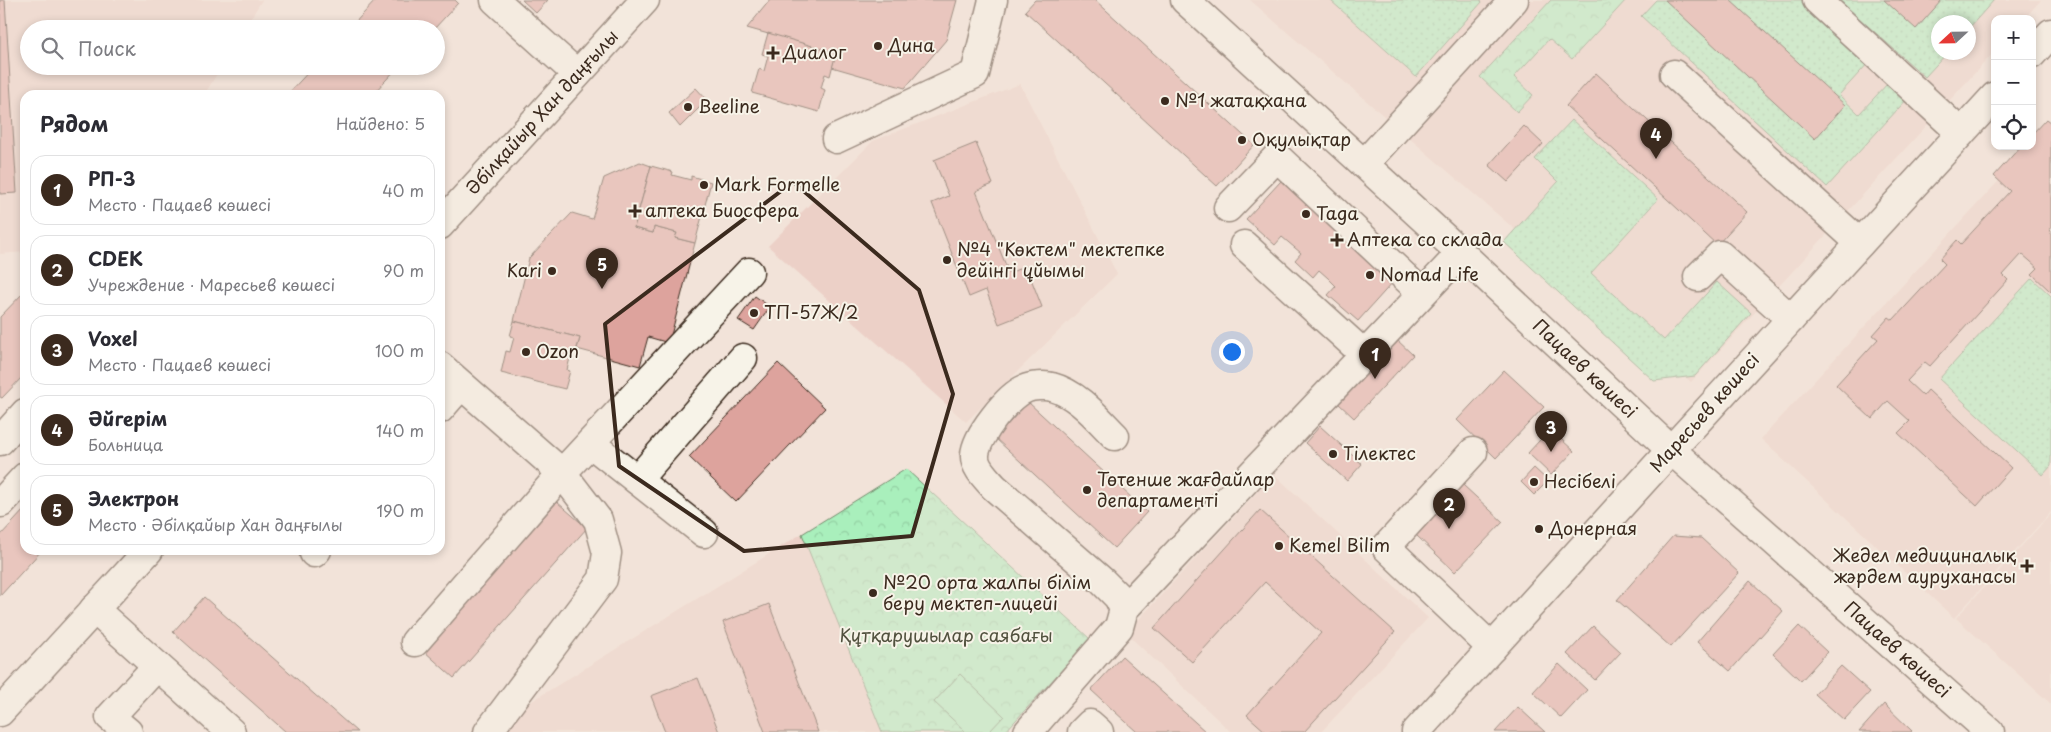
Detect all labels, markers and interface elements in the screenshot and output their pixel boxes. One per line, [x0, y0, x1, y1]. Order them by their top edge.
north arrow [1931, 15, 1976, 60]
map controls [1991, 15, 2036, 150]
button: + [1991, 15, 2036, 60]
search box [20, 20, 445, 75]
street label: Әбілқайыр Хан даңғылы [459, 23, 624, 200]
place label: Дина [887, 31, 935, 58]
icon: search [38, 34, 66, 62]
text: Поиск [78, 34, 136, 62]
place label: Диалог [782, 38, 847, 65]
marker: Дина [872, 40, 884, 52]
marker: Диалог [767, 47, 779, 59]
button: − [1991, 60, 2036, 105]
place label: №1 жатақхана [1175, 86, 1307, 113]
place label: Beeline [698, 92, 760, 119]
marker: №1 жатақхана [1159, 95, 1171, 107]
marker: Beeline [682, 101, 694, 113]
button: locate [1991, 105, 2036, 150]
text: Рядом [40, 107, 108, 139]
text: Найдено: 5 [336, 111, 425, 135]
pin: 4 [1640, 118, 1672, 159]
place label: Оқулықтар [1252, 125, 1351, 152]
marker: Оқулықтар [1236, 134, 1248, 146]
text: РП-3 [88, 164, 135, 192]
place label: Mark Formelle [714, 170, 840, 197]
text: 1 [53, 178, 61, 202]
text: 40 m [382, 178, 424, 202]
marker: Mark Formelle [698, 179, 710, 191]
text: Место · Пацаев көшесі [88, 192, 271, 216]
place label: аптека Биосфера [645, 196, 800, 223]
place label: Taga [1316, 199, 1359, 226]
marker: аптека Биосфера [629, 205, 641, 217]
marker: Taga [1300, 208, 1312, 220]
place label: Аптека со склада [1347, 225, 1503, 252]
marker: Аптека со склада [1331, 234, 1343, 246]
place label: №4 "Көктем" мектепке дейінгі ұйымы [957, 235, 1165, 283]
text: CDEK [88, 244, 143, 272]
pin: 5 [586, 248, 618, 289]
marker: №4 "Көктем" мектепке дейінгі ұйымы [941, 254, 953, 266]
place label: Kari [506, 256, 542, 283]
text: 2 [51, 258, 63, 282]
text: 90 m [383, 258, 424, 282]
place label: Nomad Life [1380, 260, 1479, 287]
marker: Kari [546, 265, 558, 277]
marker: Nomad Life [1364, 269, 1376, 281]
text: Учреждение · Маресьев көшесі [88, 272, 335, 296]
place label: ТП-57Ж/2 [764, 298, 859, 325]
marker: ТП-57Ж/2 [748, 307, 760, 319]
street label: Пацаев көшесі [1527, 312, 1644, 424]
text: Voxel [88, 324, 137, 352]
place label: Ozon [536, 337, 579, 364]
text: 3 [52, 338, 62, 362]
text: 100 m [375, 338, 424, 362]
pin: 1 [1359, 338, 1391, 379]
your location [1219, 339, 1245, 365]
marker: Ozon [520, 346, 532, 358]
street label: Маресьев көшесі [1643, 346, 1765, 478]
text: Место · Пацаев көшесі [88, 352, 271, 376]
text: Әйгерім [88, 404, 167, 432]
pin: 3 [1535, 411, 1567, 452]
text: 4 [52, 418, 62, 442]
text: 140 m [376, 418, 424, 442]
text: Больница [88, 432, 163, 456]
place label: Тілектес [1343, 439, 1416, 466]
marker: Тілектес [1327, 448, 1339, 460]
place label: Төтенше жағдайлар департаменті [1097, 465, 1274, 513]
place label: Несібелі [1544, 467, 1616, 494]
marker: Несібелі [1528, 476, 1540, 488]
text: Электрон [88, 484, 179, 512]
marker: Төтенше жағдайлар департаменті [1081, 484, 1093, 496]
pin: 2 [1433, 488, 1465, 529]
text: 5 [52, 498, 62, 522]
text: 190 m [376, 498, 424, 522]
text: Место · Әбілқайыр Хан даңғылы [88, 512, 343, 536]
place label: Донерная [1548, 514, 1637, 541]
marker: Донерная [1533, 523, 1545, 535]
place label: Kemel Bilim [1289, 531, 1390, 558]
marker: Kemel Bilim [1273, 540, 1285, 552]
place label: Жедел медициналық жәрдем ауруханасы [1833, 541, 2017, 589]
marker: Жедел медициналық жәрдем ауруханасы [2020, 559, 2034, 573]
place label: №20 орта жалпы білім беру мектеп-лицейі [883, 568, 1091, 616]
marker: №20 орта жалпы білім беру мектеп-лицейі [867, 587, 879, 599]
street label: Пацаев көшесі [1839, 594, 1957, 703]
park label: Құтқарушылар саябағы [839, 621, 1053, 648]

